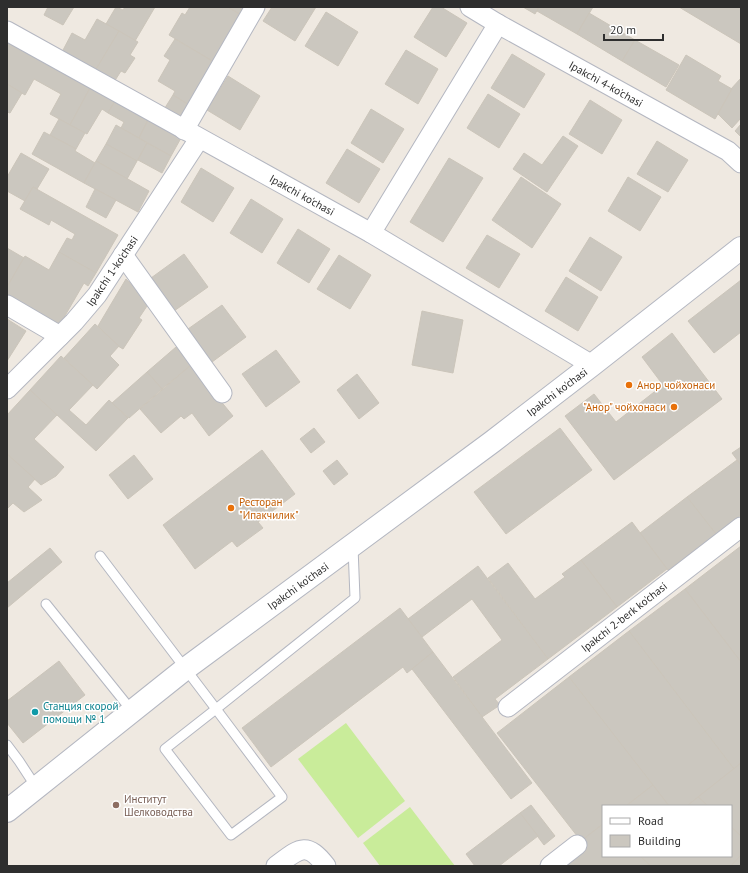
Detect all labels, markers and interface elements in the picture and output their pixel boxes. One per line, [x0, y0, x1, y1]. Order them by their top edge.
scale bar [604, 16, 663, 42]
text: 20 m [610, 22, 636, 37]
street label: Ipakchi 4-ko'chasi [567, 58, 645, 110]
street label: Ipakchi ko'chasi [267, 171, 337, 219]
street label: Ipakchi 1-ko'chasi [83, 233, 141, 309]
street label: Ipakchi ko'chasi [524, 365, 590, 419]
place label: Анор чойхонаси [637, 378, 715, 392]
marker: Анор чойхонаси [624, 380, 634, 390]
place label: "Анор" чойхонаси [583, 400, 666, 414]
marker: "Анор" чойхонаси [669, 402, 679, 412]
place label: Ресторан "Ипакчилик" [239, 495, 299, 522]
marker: Ресторан "Ипакчилик" [226, 503, 236, 513]
street label: Ipakchi ko'chasi [265, 559, 331, 613]
street label: Ipakchi 2-berk ko'chasi [578, 579, 670, 655]
place label: Станция скорой помощи № 1 [43, 699, 118, 726]
marker: Станция скорой помощи № 1 [30, 707, 40, 717]
place label: Институт Шелководства [124, 792, 193, 819]
marker: Институт Шелководства [111, 800, 121, 810]
legend [602, 805, 732, 857]
text: Road [638, 813, 663, 828]
text: Building [638, 833, 681, 848]

